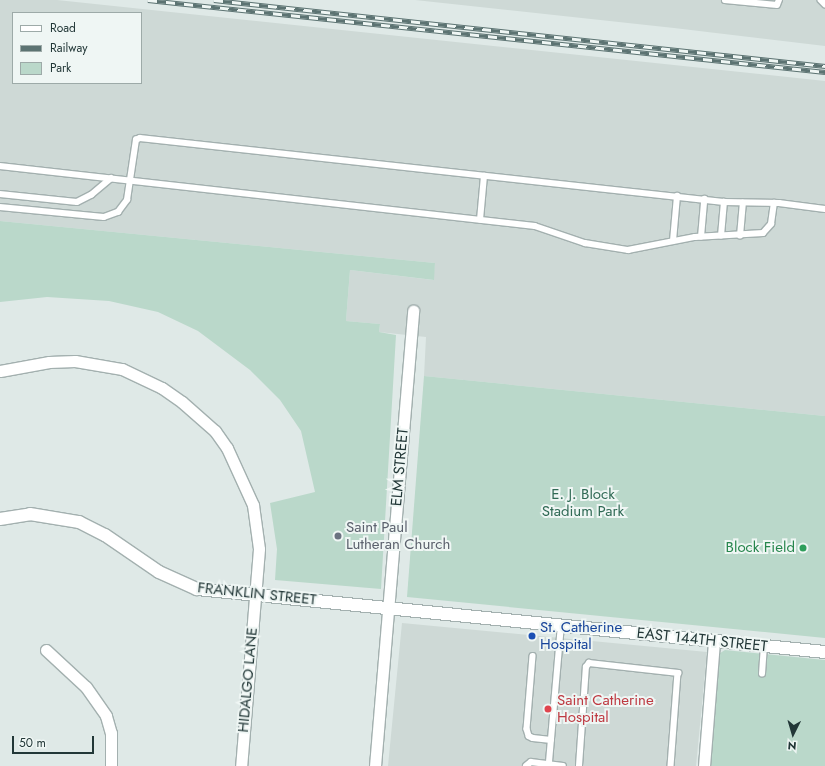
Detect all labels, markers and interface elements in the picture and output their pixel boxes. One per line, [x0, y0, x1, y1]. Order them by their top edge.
legend [12, 12, 142, 84]
text: Road [50, 19, 76, 37]
text: Railway [50, 39, 88, 57]
text: Park [50, 59, 71, 77]
street label: ELM STREET [388, 427, 412, 507]
park label: E. J. Block Stadium Park [542, 485, 624, 520]
place label: Saint Paul Lutheran Church [346, 518, 450, 553]
marker: Saint Paul Lutheran Church [333, 531, 343, 541]
place label: Block Field [726, 539, 795, 557]
marker: Block Field [798, 543, 808, 553]
street label: FRANKLIN STREET [197, 579, 317, 609]
place label: St. Catherine Hospital [540, 618, 622, 653]
street label: EAST 144TH STREET [636, 624, 768, 656]
street label: HIDALGO LANE [234, 627, 262, 733]
marker: St. Catherine Hospital [527, 631, 537, 641]
place label: Saint Catherine Hospital [557, 691, 654, 726]
marker: Saint Catherine Hospital [542, 703, 554, 715]
north arrow [773, 714, 813, 754]
scale bar [14, 728, 96, 754]
text: 50 m [19, 734, 46, 752]
text: N [787, 738, 797, 754]

